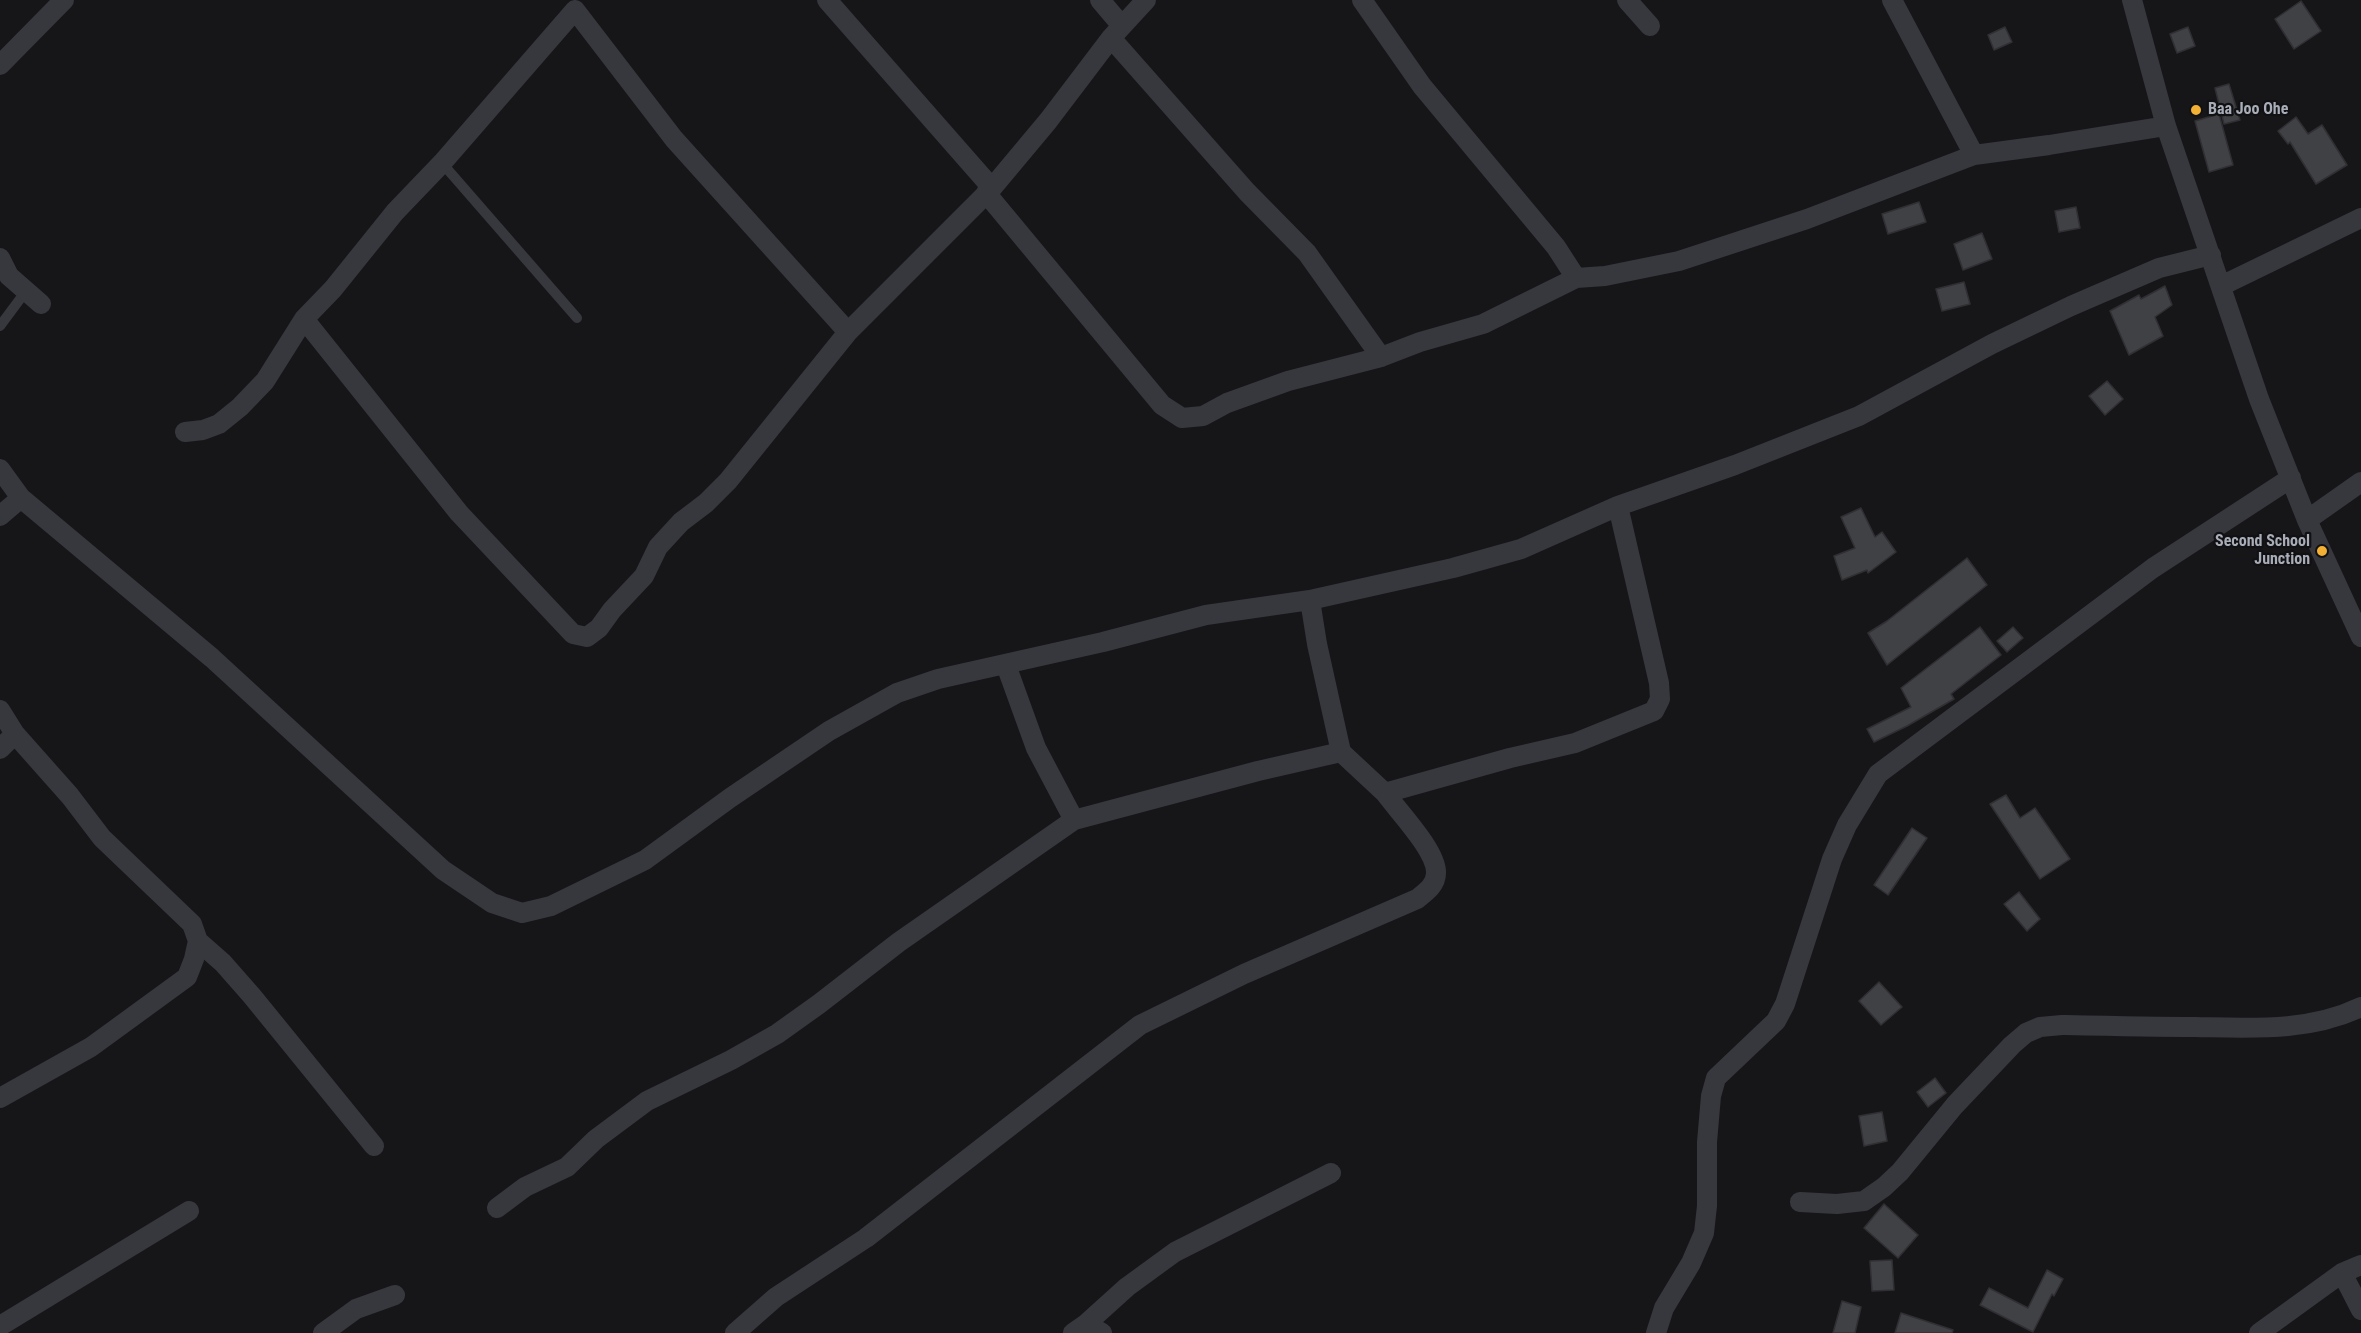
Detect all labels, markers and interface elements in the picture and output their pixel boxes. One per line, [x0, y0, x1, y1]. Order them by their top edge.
place label: Baa Joo Ohe [2208, 100, 2288, 120]
marker: Baa Joo Ohe [2189, 103, 2203, 117]
place label: Second School Junction [2215, 532, 2310, 570]
marker: Second School Junction [2315, 544, 2329, 558]

